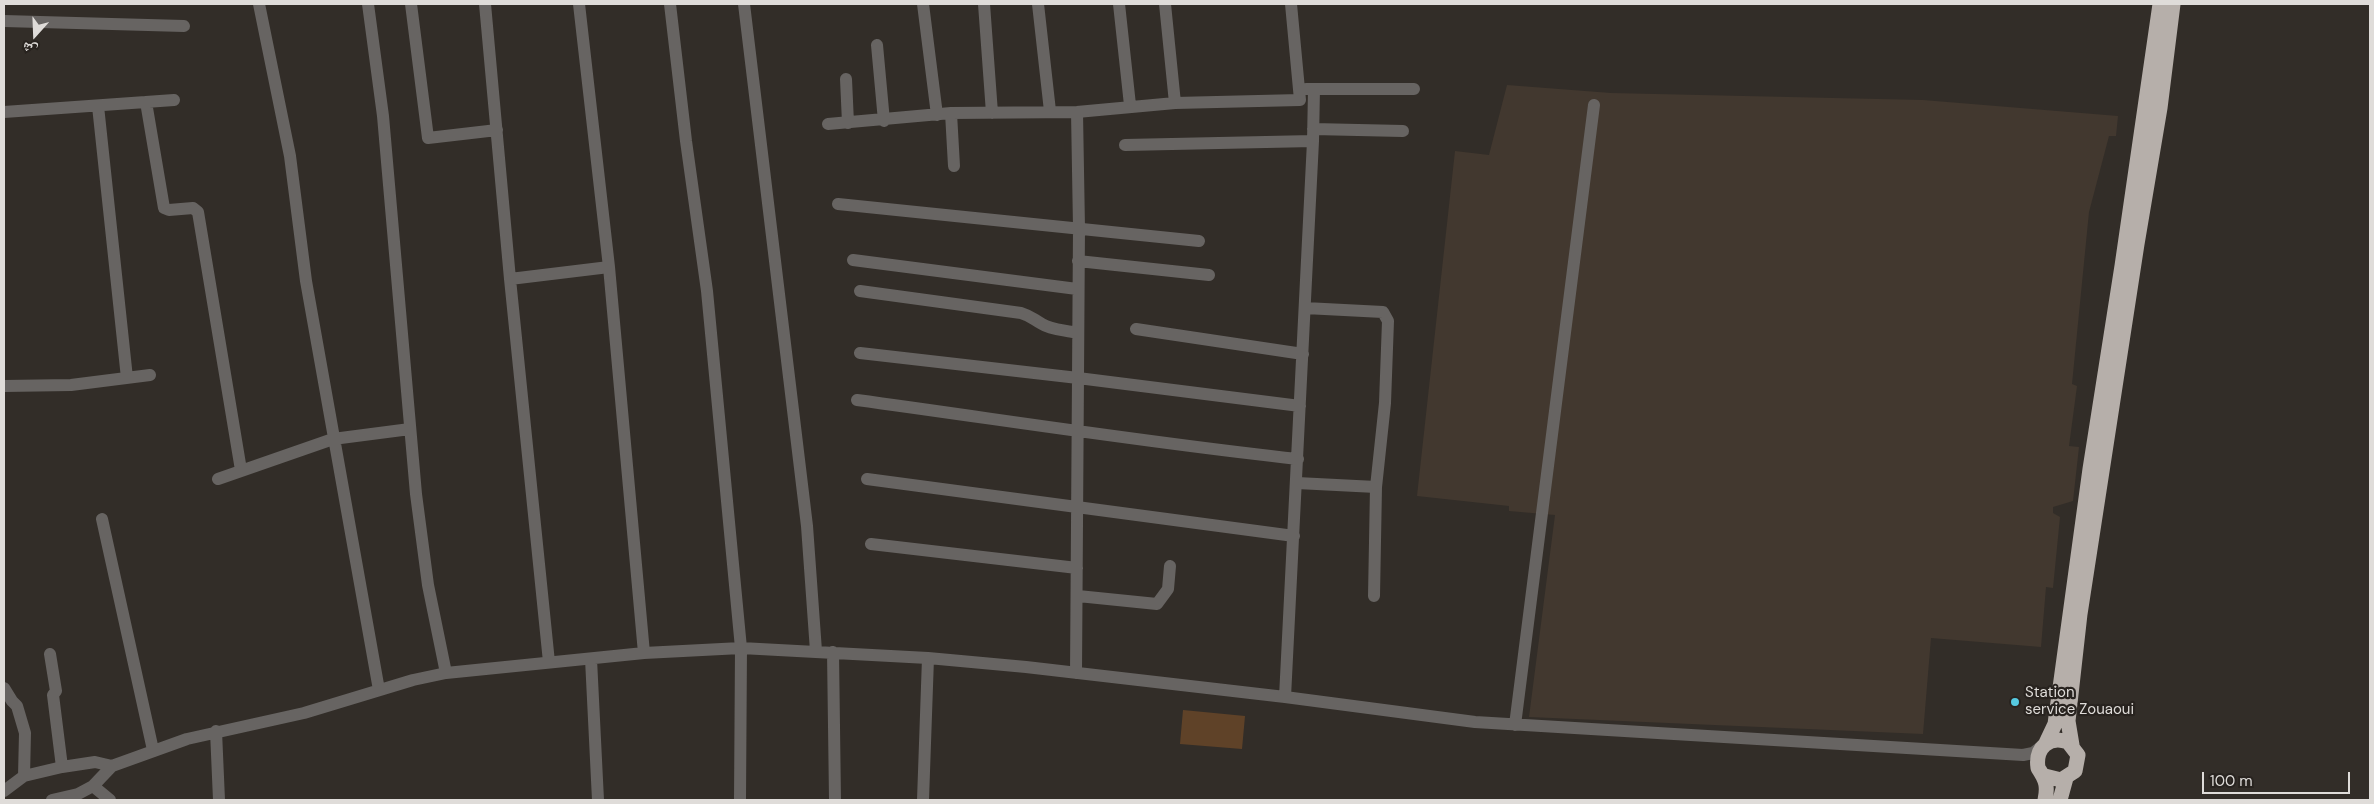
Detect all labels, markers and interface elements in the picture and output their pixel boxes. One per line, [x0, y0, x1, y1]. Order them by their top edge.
north arrow [10, 10, 60, 60]
text: ش [20, 38, 40, 60]
place label: Station service Zouaoui [2025, 684, 2134, 719]
marker: Station service Zouaoui [2009, 696, 2021, 708]
scale bar [2204, 762, 2352, 794]
text: 100 m [2210, 771, 2253, 791]

